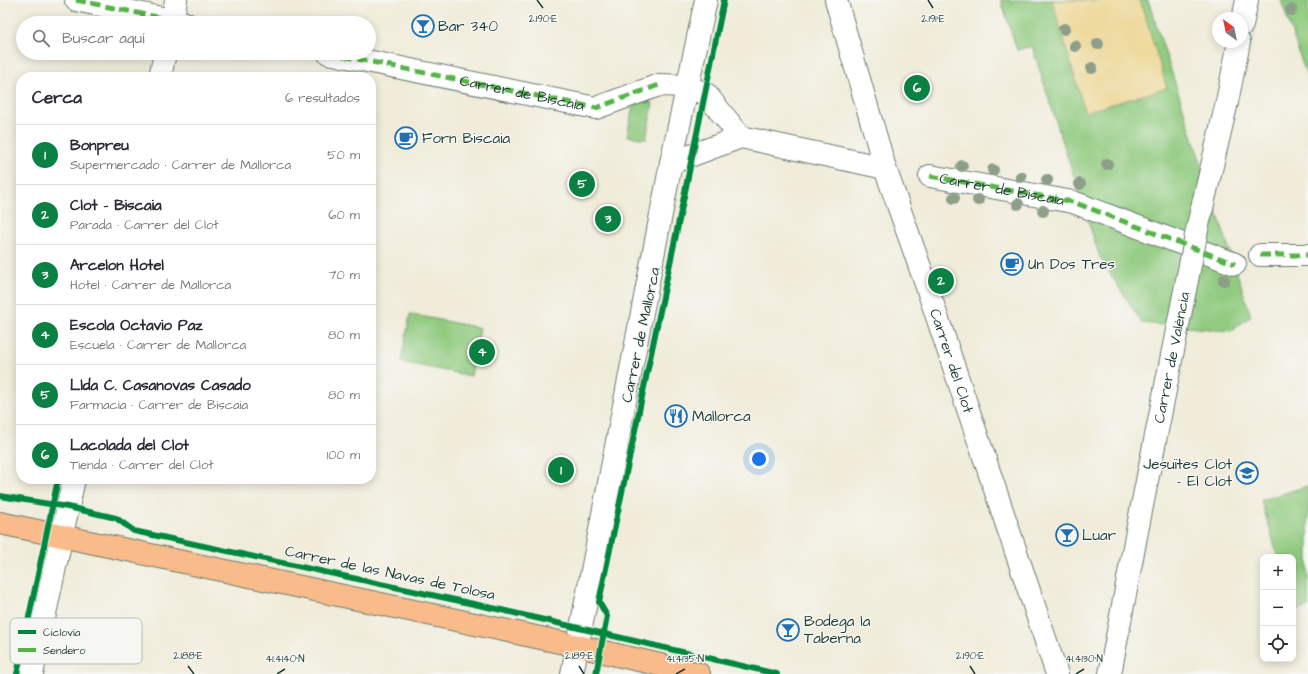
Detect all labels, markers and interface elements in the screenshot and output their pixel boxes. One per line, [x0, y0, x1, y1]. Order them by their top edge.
text: 2.190°E [529, 12, 557, 26]
text: 2.191°E [921, 12, 945, 26]
north arrow [1212, 12, 1248, 48]
bar icon: Bar 340 [410, 13, 436, 39]
search box [16, 16, 376, 60]
place label: Bar 340 [438, 16, 498, 37]
icon: search [30, 27, 52, 49]
text: Buscar aquí [62, 28, 144, 49]
street label: Carrer de Biscaia [458, 70, 586, 116]
pin: 6 [904, 73, 930, 103]
text: Cerca [32, 86, 82, 110]
text: 6 resultados [285, 89, 360, 107]
cafe icon: Forn Biscaia [393, 125, 419, 151]
place label: Forn Biscaia [422, 128, 510, 149]
text: Bonpreu [70, 135, 129, 156]
text: 1 [44, 146, 46, 164]
text: 50 m [327, 146, 360, 164]
text: Supermercado · Carrer de Mallorca [70, 156, 291, 174]
street label: Carrer de Biscaia [938, 167, 1066, 211]
pin: 5 [569, 169, 595, 199]
text: Clot - Biscaia [70, 195, 162, 216]
pin: 3 [595, 204, 621, 234]
text: 2 [41, 206, 49, 224]
text: 60 m [328, 206, 360, 224]
text: Parada · Carrer del Clot [70, 216, 219, 234]
cafe icon: Un Dos Tres [999, 251, 1025, 277]
place label: Un Dos Tres [1028, 254, 1115, 275]
text: Arcelon Hotel [70, 255, 164, 276]
street label: Carrer de Mallorca [616, 265, 666, 404]
text: 3 [42, 266, 48, 284]
text: 70 m [328, 266, 360, 284]
pin: 2 [928, 266, 954, 296]
text: Hotel · Carrer de Mallorca [70, 276, 231, 294]
street label: Carrer de València [1148, 290, 1195, 425]
street label: Carrer del Clot [924, 306, 979, 416]
text: Escola Octavio Paz [70, 315, 203, 336]
text: 4 [41, 326, 49, 344]
text: 80 m [328, 326, 360, 344]
text: Escuela · Carrer de Mallorca [70, 336, 246, 354]
pin: 4 [469, 337, 495, 367]
text: Llda C. Casanovas Casado [70, 375, 251, 396]
text: 5 [40, 386, 50, 404]
text: 80 m [328, 386, 360, 404]
text: Farmacia · Carrer de Biscaia [70, 396, 248, 414]
restaurant icon: Mallorca [663, 403, 689, 429]
place label: Mallorca [692, 406, 751, 427]
text: Lacolada del Clot [70, 435, 189, 456]
text: 6 [41, 446, 49, 464]
text: 100 m [327, 446, 360, 464]
your location [749, 449, 769, 469]
place label: Jesuïtes Clot - El Clot [1143, 454, 1232, 492]
pin: 1 [548, 455, 574, 485]
text: Tienda · Carrer del Clot [70, 456, 213, 474]
school or university icon: Jesuïtes Clot - El Clot [1234, 460, 1260, 486]
bar icon: Luar [1054, 522, 1080, 548]
place label: Luar [1082, 525, 1116, 546]
street label: Carrer de las Navas de Tolosa [283, 540, 497, 606]
map controls [1260, 554, 1296, 662]
button: + [1260, 554, 1296, 590]
button: − [1260, 590, 1296, 626]
place label: Bodega la Taberna [804, 611, 871, 649]
bar icon: Bodega la Taberna [775, 617, 801, 643]
legend [10, 618, 142, 664]
text: Ciclovía [43, 625, 81, 640]
button: locate [1260, 626, 1296, 662]
text: Sendero [43, 643, 86, 658]
text: 2.188°E [173, 649, 203, 663]
text: 2.189°E [565, 649, 593, 663]
text: 2.190°E [956, 649, 984, 663]
text: 41.4140°N [265, 652, 305, 666]
text: 41.4135°N [666, 652, 704, 666]
text: 41.4130°N [1065, 652, 1103, 666]

